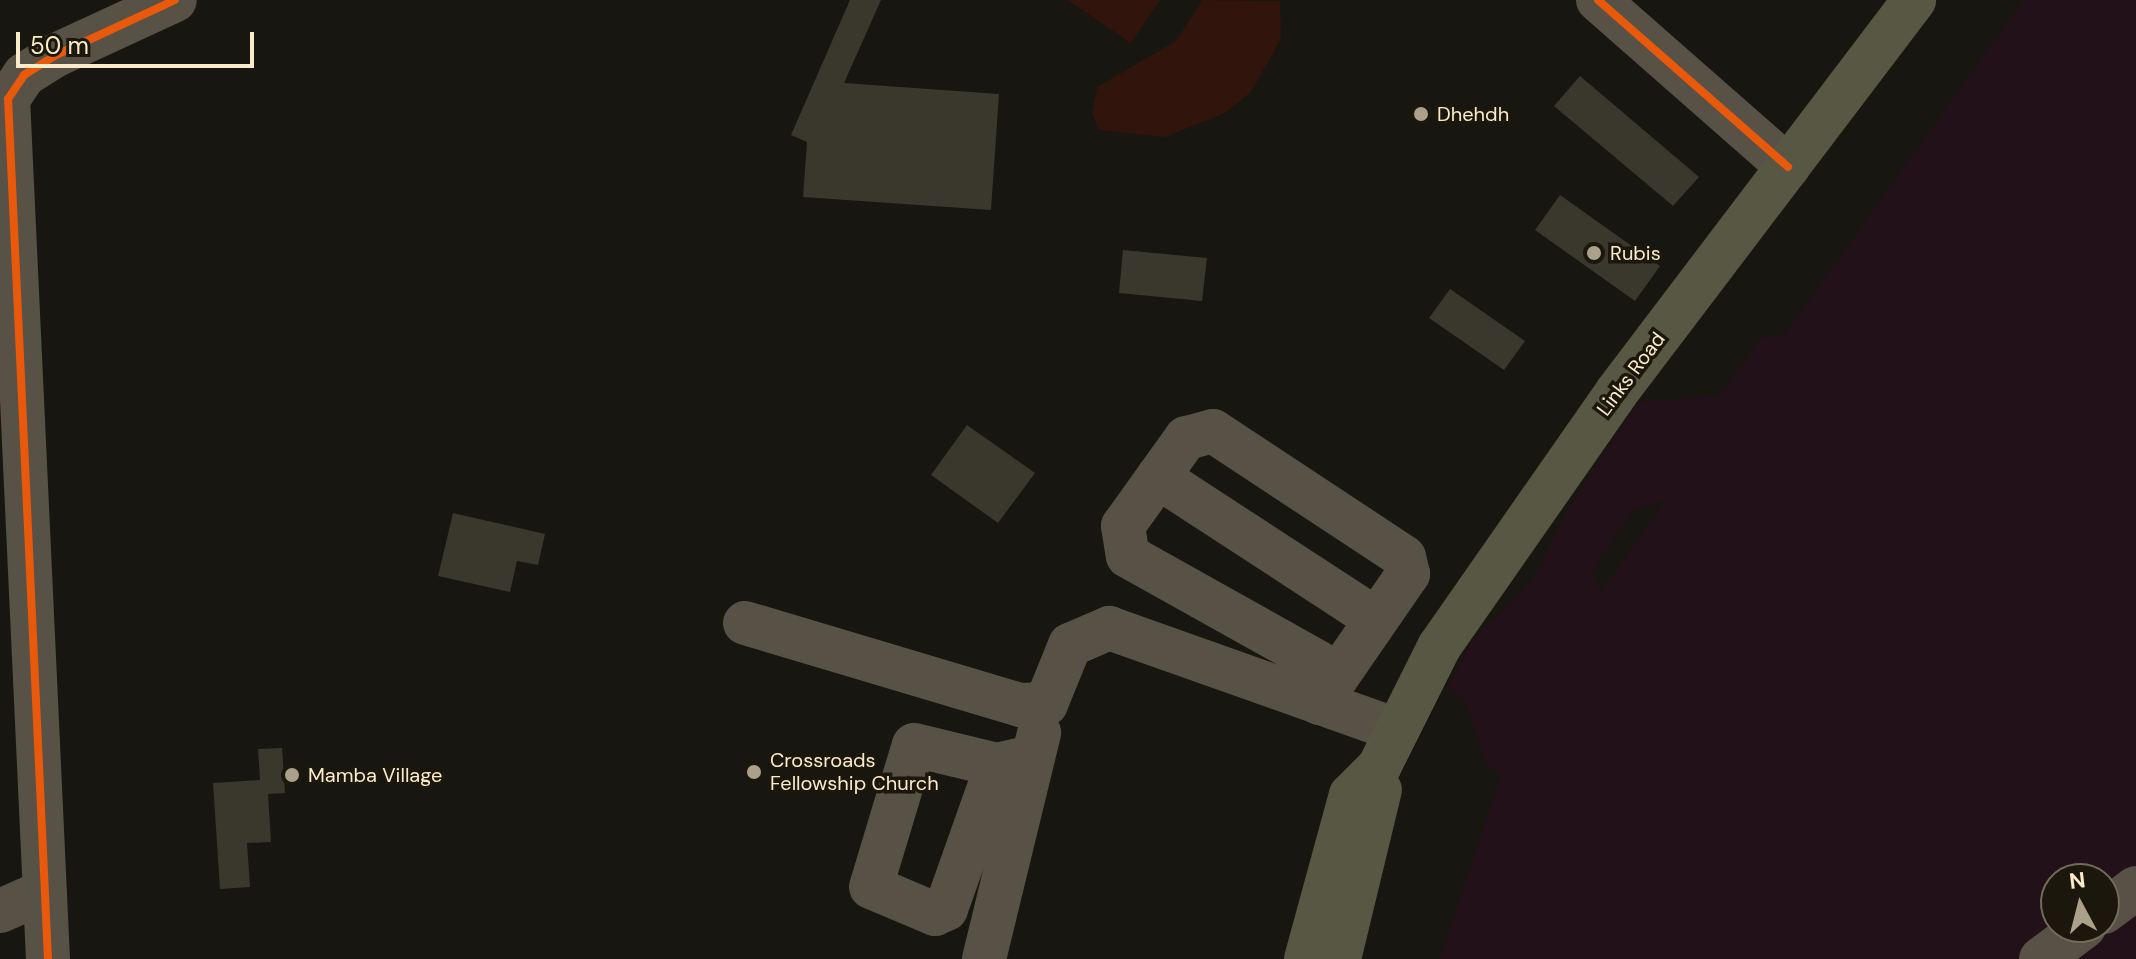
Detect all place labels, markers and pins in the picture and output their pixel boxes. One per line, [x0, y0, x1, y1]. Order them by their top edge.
place label: Dhehdh [1437, 102, 1509, 126]
marker: Dhehdh [1412, 105, 1430, 123]
place label: Rubis [1610, 241, 1661, 265]
marker: Rubis [1585, 244, 1603, 262]
place label: Crossroads Fellowship Church [770, 748, 939, 795]
place label: Mamba Village [308, 763, 442, 787]
marker: Crossroads Fellowship Church [745, 763, 763, 781]
marker: Mamba Village [283, 766, 301, 784]

